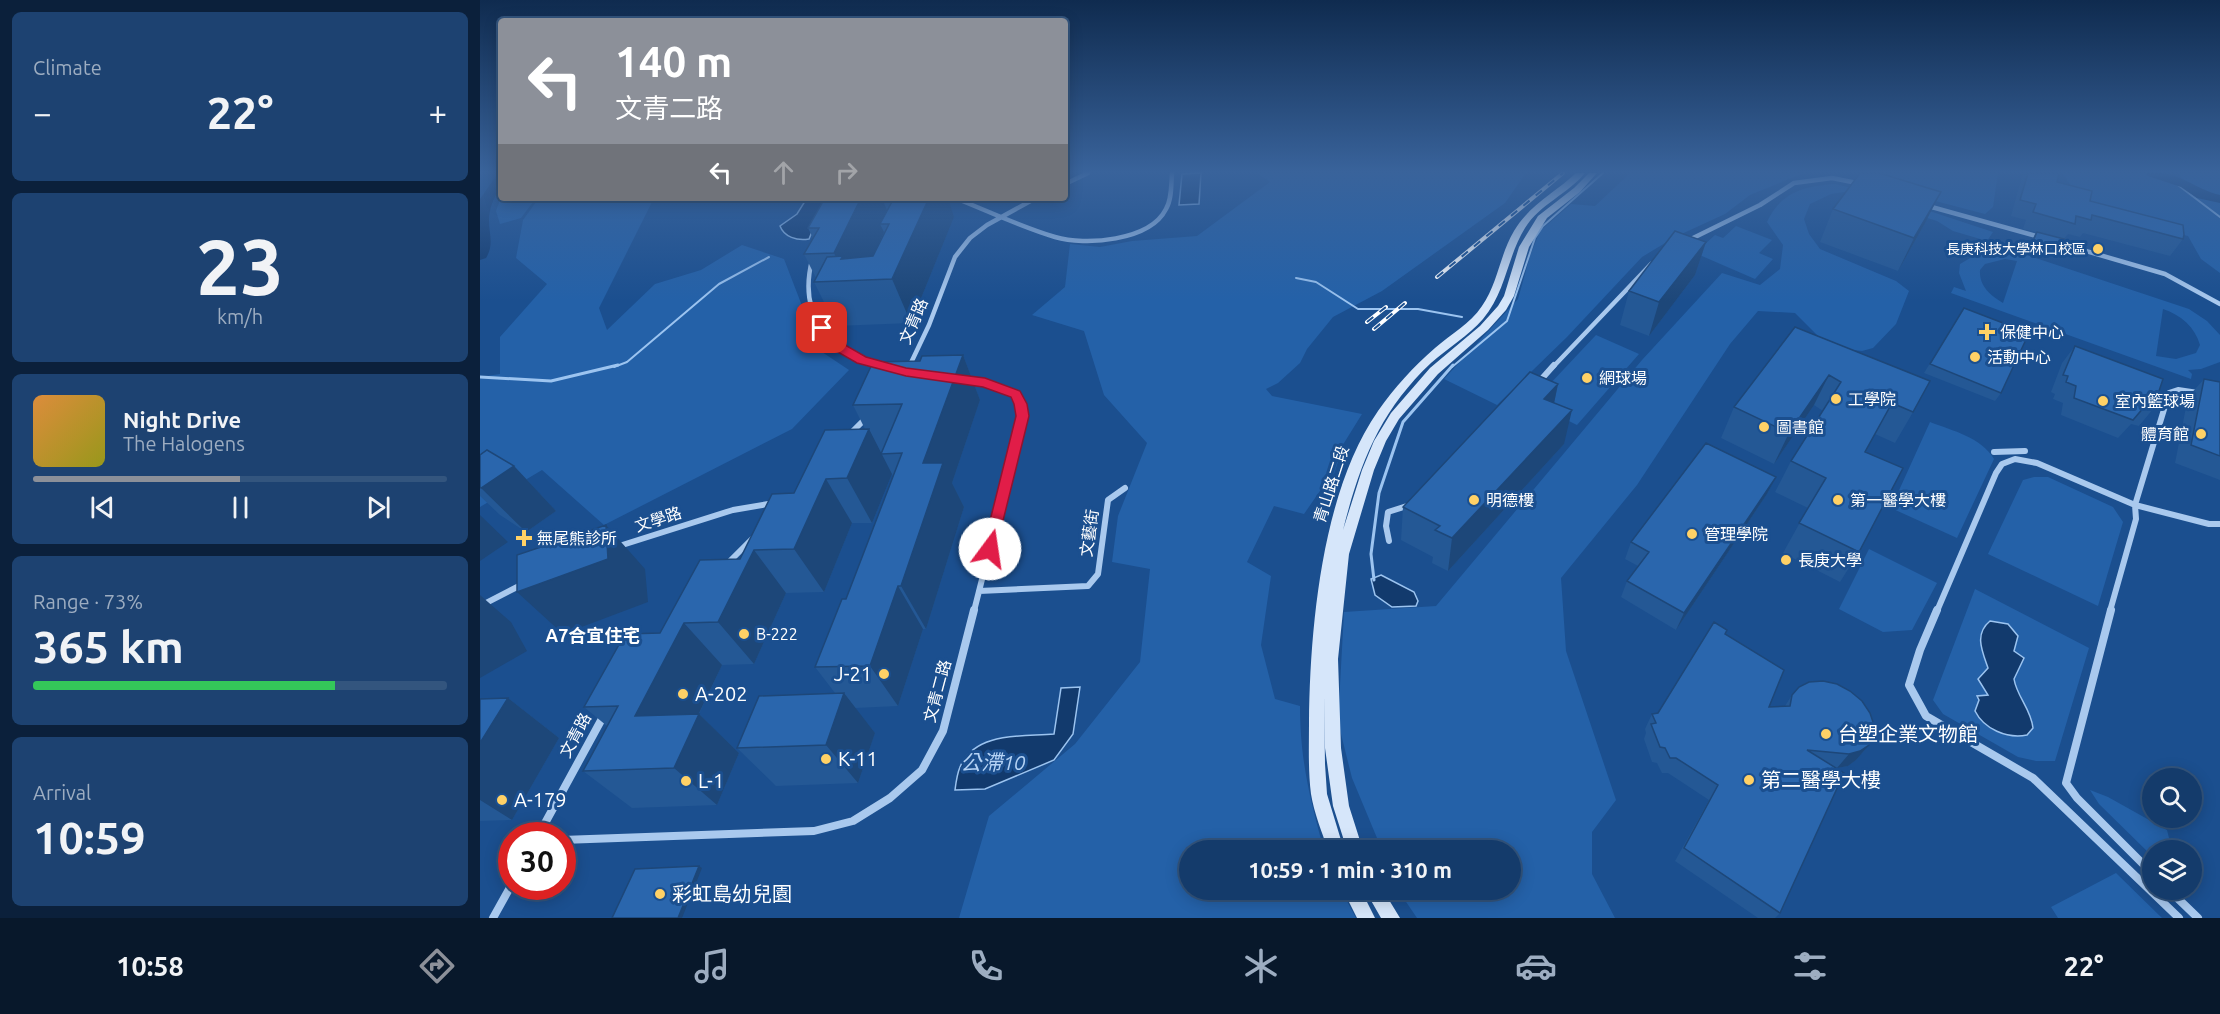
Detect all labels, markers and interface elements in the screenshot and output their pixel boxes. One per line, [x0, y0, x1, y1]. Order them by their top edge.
text: 140 m [615, 38, 732, 85]
icon: left [516, 42, 594, 120]
text: Climate [33, 56, 102, 79]
text: 22° [207, 87, 273, 138]
text: 文青二路 [615, 93, 723, 123]
text: − [33, 94, 52, 131]
text: + [428, 94, 447, 131]
icon: left [704, 156, 737, 189]
icon: ahead [767, 156, 800, 189]
icon: right [830, 156, 863, 189]
text: 23 [196, 222, 284, 310]
place label: 長庚科技大學林口校區 [1946, 241, 2086, 257]
marker: 長庚科技大學林口校區 [2091, 242, 2105, 256]
street label: 文青路 [895, 295, 931, 347]
pin [796, 302, 847, 353]
text: km/h [217, 305, 263, 328]
icon: arrive [805, 311, 838, 344]
marker: 保健中心 [1978, 323, 1996, 341]
place label: 保健中心 [2000, 323, 2064, 341]
place label: 活動中心 [1987, 348, 2051, 366]
marker: 活動中心 [1968, 350, 1982, 364]
place label: 網球場 [1599, 369, 1647, 387]
marker: 網球場 [1580, 371, 1594, 385]
place label: 工學院 [1848, 390, 1896, 408]
marker: 工學院 [1829, 392, 1843, 406]
place label: 室內籃球場 [2115, 392, 2195, 410]
marker: 室內籃球場 [2096, 394, 2110, 408]
text: Night Drive [123, 407, 241, 432]
place label: 圖書館 [1776, 418, 1824, 436]
marker: 圖書館 [1757, 420, 1771, 434]
place label: 體育館 [2141, 425, 2189, 443]
marker: 體育館 [2194, 427, 2208, 441]
text: The Halogens [123, 432, 245, 455]
street label: 青山路二段 [1310, 443, 1352, 525]
icon: previous [86, 491, 119, 524]
icon: pause [224, 491, 257, 524]
icon: next [362, 491, 395, 524]
place label: 明德樓 [1486, 491, 1534, 509]
place label: 第一醫學大樓 [1850, 491, 1946, 509]
marker: 明德樓 [1467, 493, 1481, 507]
marker: 第一醫學大樓 [1831, 493, 1845, 507]
street label: 文學路 [632, 503, 684, 535]
street label: 文藝街 [1077, 508, 1101, 558]
position arrow [958, 517, 1022, 581]
place label: 管理學院 [1704, 525, 1768, 543]
marker: 管理學院 [1685, 527, 1699, 541]
marker: 無尾熊診所 [515, 529, 533, 547]
place label: 無尾熊診所 [537, 529, 617, 547]
place label: 長庚大學 [1798, 551, 1862, 569]
marker: 長庚大學 [1779, 553, 1793, 567]
text: Range · 73% [33, 590, 143, 613]
text: 365 km [33, 621, 184, 672]
district label: A7合宜住宅 [546, 625, 640, 645]
place label: B-222 [756, 625, 798, 643]
marker: B-222 [737, 627, 751, 641]
street label: 文青二路 [920, 658, 954, 724]
place label: J-21 [834, 662, 872, 685]
marker: J-21 [877, 667, 891, 681]
place label: A-202 [695, 682, 748, 705]
marker: A-202 [676, 687, 690, 701]
street label: 文青路 [556, 710, 594, 760]
place label: 台塑企業文物館 [1838, 722, 1978, 745]
marker: 台塑企業文物館 [1819, 727, 1833, 741]
place label: K-11 [838, 747, 878, 770]
water label: 公滯10 [960, 750, 1026, 774]
marker: K-11 [819, 752, 833, 766]
place label: 第二醫學大樓 [1761, 768, 1881, 791]
map controls [2142, 768, 2202, 900]
button: search [2142, 768, 2202, 828]
place label: L-1 [698, 769, 724, 792]
marker: 第二醫學大樓 [1742, 773, 1756, 787]
marker: L-1 [679, 774, 693, 788]
text: Arrival [33, 781, 91, 804]
place label: A-179 [514, 788, 567, 811]
marker: A-179 [495, 793, 509, 807]
text: 10:59 [33, 812, 146, 863]
speed limit sign: 30 [498, 822, 576, 900]
button: layers [2142, 840, 2202, 900]
text: 10:59 · 1 min · 310 m [1248, 857, 1452, 882]
place label: 彩虹島幼兒園 [672, 882, 792, 905]
marker: 彩虹島幼兒園 [653, 887, 667, 901]
icon: directions [416, 945, 458, 987]
icon: music [691, 945, 733, 987]
icon: phone [965, 945, 1007, 987]
icon: climate [1240, 945, 1282, 987]
icon: car [1515, 945, 1557, 987]
icon: filters [1789, 945, 1831, 987]
text: 10:58 [116, 951, 184, 981]
text: 22° [2064, 951, 2104, 981]

